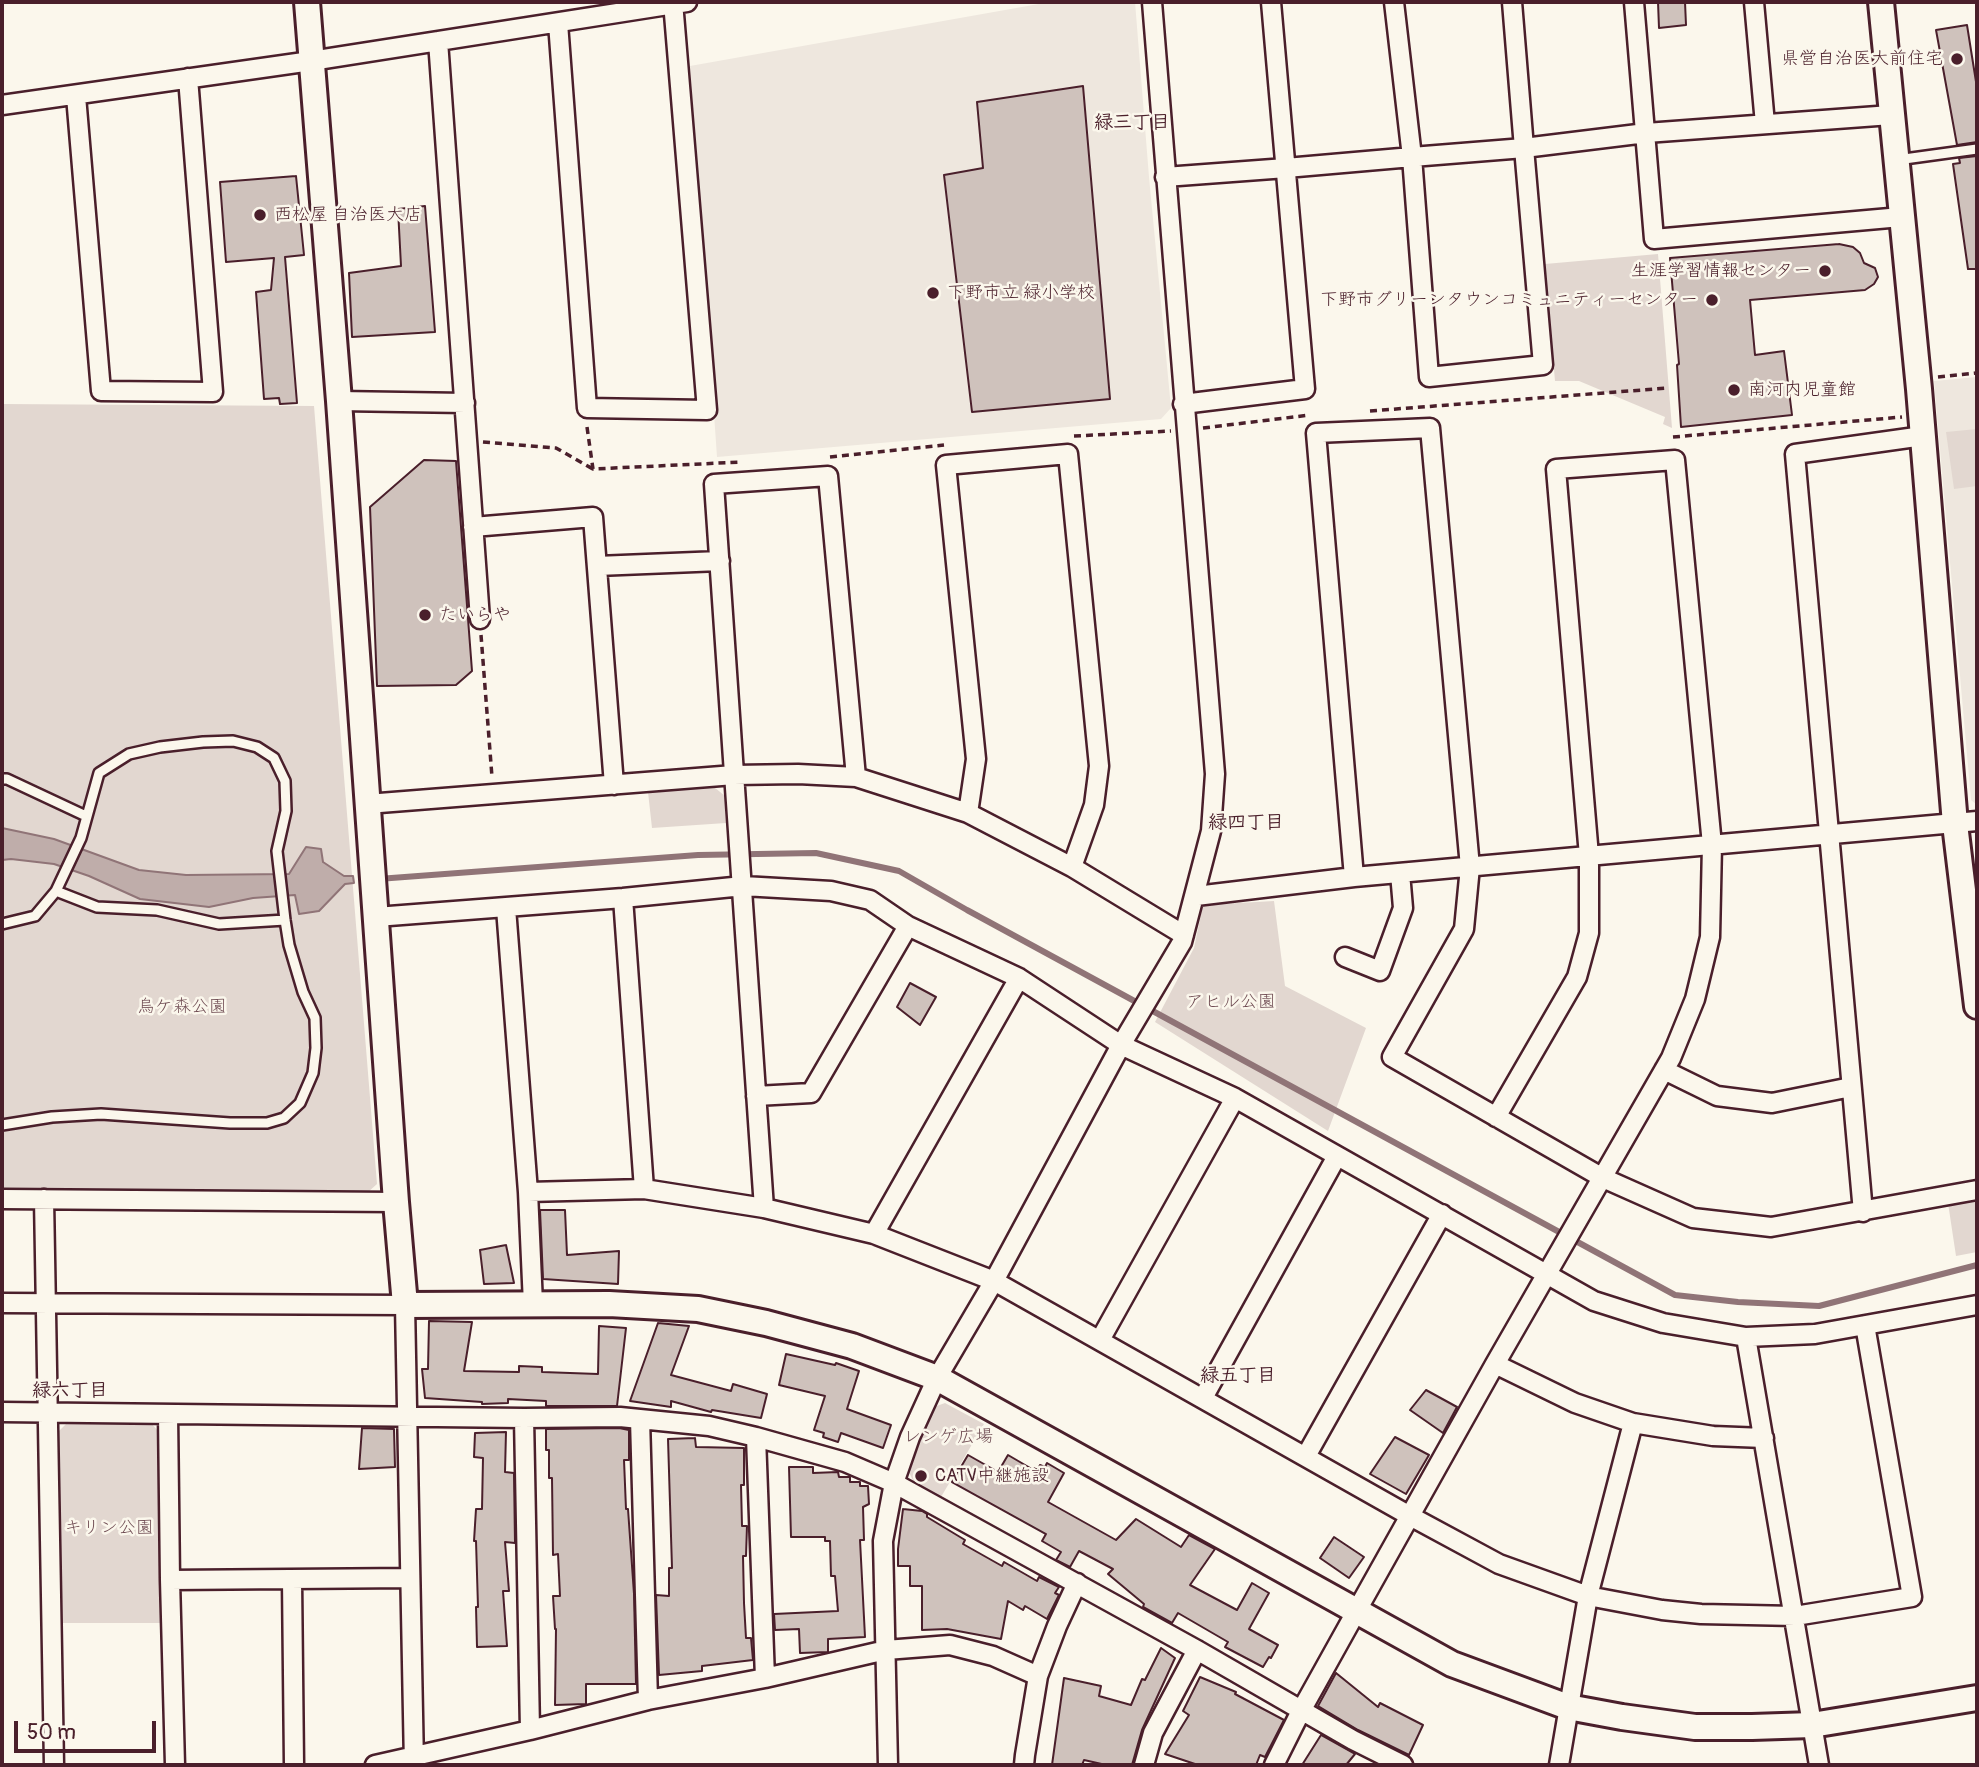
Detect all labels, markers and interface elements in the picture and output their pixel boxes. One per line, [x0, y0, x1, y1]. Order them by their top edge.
place label: 県営自治医大前住宅 [1781, 48, 1943, 70]
marker: 県営自治医大前住宅 [1949, 51, 1965, 67]
district label: 緑三丁目 [1094, 112, 1170, 134]
place label: 西松屋 自治医大店 [274, 204, 422, 226]
marker: 西松屋 自治医大店 [252, 207, 268, 223]
place label: 生涯学習情報センター [1631, 260, 1811, 282]
marker: 生涯学習情報センター [1817, 263, 1833, 279]
place label: 下野市立 緑小学校 [947, 282, 1095, 304]
marker: 下野市立 緑小学校 [925, 285, 941, 301]
place label: 下野市グリーンタウンコミュニティーセンター [1320, 289, 1698, 311]
marker: 下野市グリーンタウンコミュニティーセンター [1704, 292, 1720, 308]
place label: 南河内児童館 [1748, 379, 1856, 401]
marker: 南河内児童館 [1726, 382, 1742, 398]
place label: たいらや [439, 604, 511, 626]
marker: たいらや [417, 607, 433, 623]
district label: 緑四丁目 [1208, 812, 1284, 834]
park label: アヒル公園 [1186, 991, 1276, 1013]
park label: 烏ケ森公園 [137, 996, 227, 1018]
district label: 緑五丁目 [1200, 1365, 1276, 1387]
district label: 緑六丁目 [32, 1380, 108, 1402]
park label: レンゲ広場 [903, 1426, 993, 1448]
place label: CATV中継施設 [935, 1465, 1049, 1487]
marker: CATV中継施設 [913, 1468, 929, 1484]
park label: キリン公園 [64, 1517, 154, 1539]
scale bar [18, 1708, 159, 1752]
text: 50 m [27, 1719, 76, 1746]

